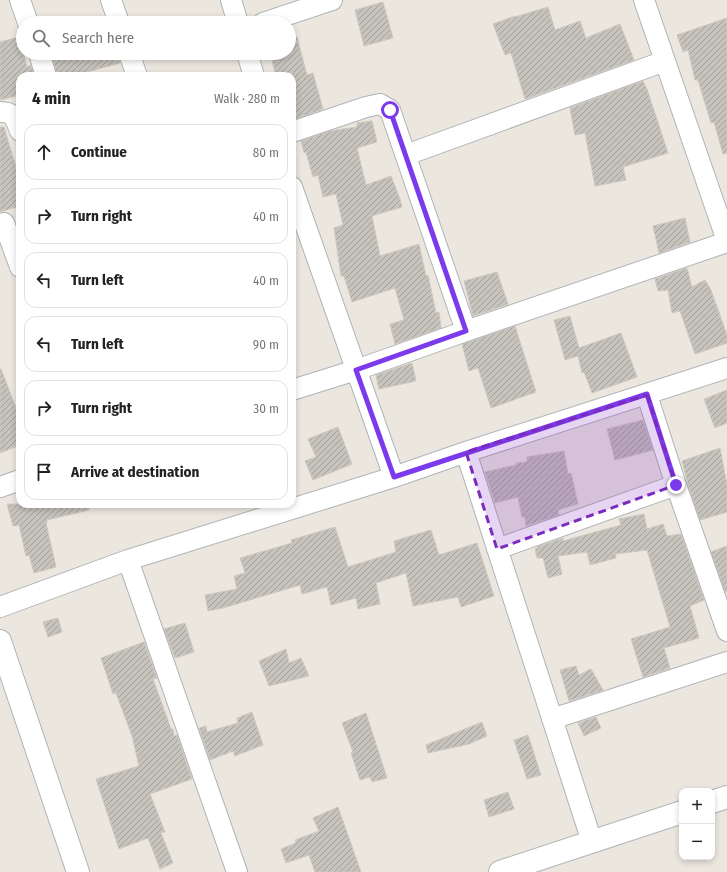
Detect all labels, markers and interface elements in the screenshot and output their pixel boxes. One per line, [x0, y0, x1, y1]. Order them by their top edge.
search box [16, 16, 296, 60]
icon: search [30, 27, 52, 49]
text: Search here [62, 29, 134, 47]
text: 4 min [32, 88, 71, 109]
text: Walk · 280 m [214, 91, 280, 106]
route start [381, 101, 399, 119]
icon: ahead [33, 141, 55, 163]
text: Continue [71, 143, 127, 161]
text: 80 m [253, 145, 279, 160]
icon: right [33, 205, 55, 227]
text: Turn right [71, 207, 132, 225]
text: 40 m [253, 209, 279, 224]
icon: left [33, 269, 55, 291]
text: Turn left [71, 271, 124, 289]
text: 40 m [253, 273, 279, 288]
icon: left [33, 333, 55, 355]
text: Turn left [71, 335, 124, 353]
text: 90 m [253, 337, 279, 352]
icon: right [33, 397, 55, 419]
text: Turn right [71, 399, 132, 417]
text: 30 m [253, 401, 279, 416]
icon: arrive [33, 461, 55, 483]
text: Arrive at destination [71, 463, 199, 481]
route end [667, 476, 685, 494]
map controls [679, 788, 715, 860]
button: + [679, 788, 715, 824]
button: − [679, 824, 715, 860]

